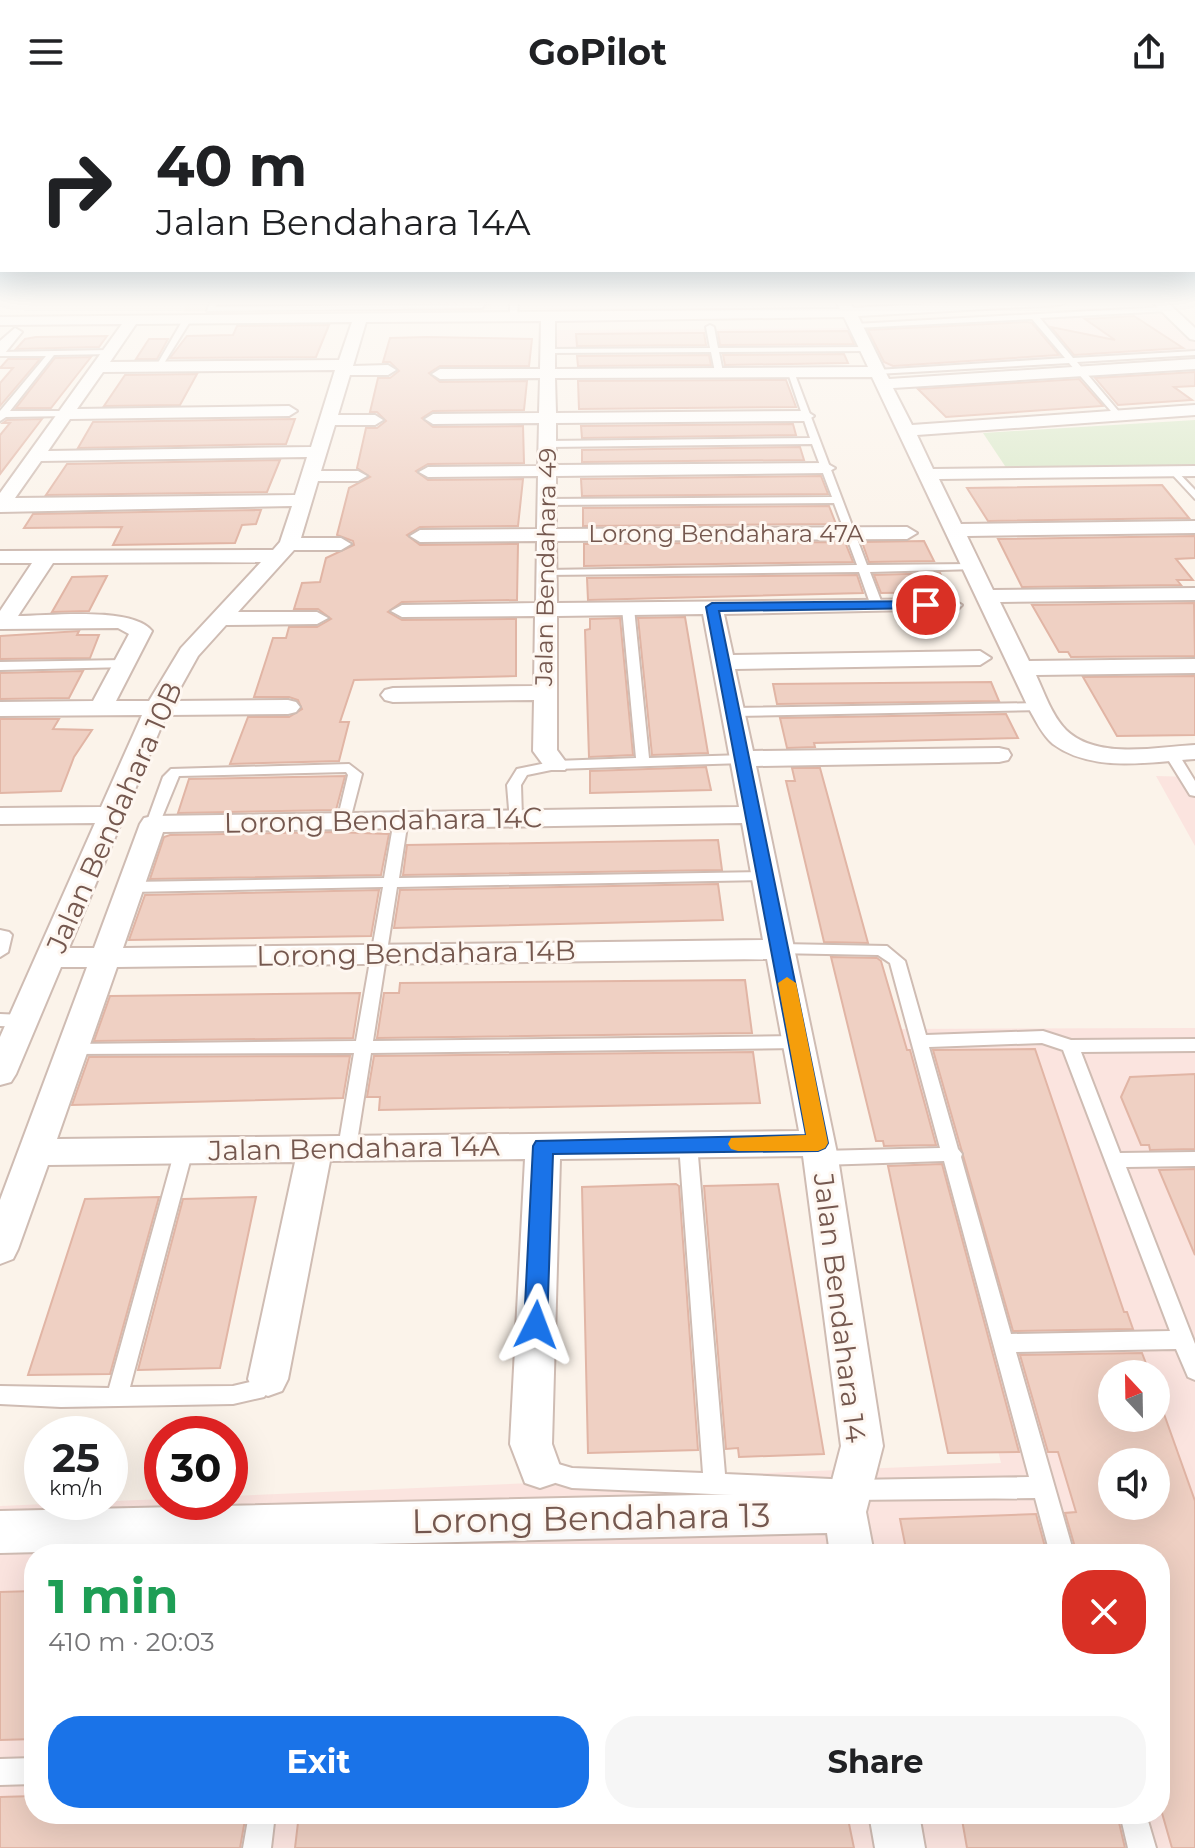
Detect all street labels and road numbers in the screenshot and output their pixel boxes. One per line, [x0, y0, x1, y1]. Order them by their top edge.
street label: Jalan Bendahara 49 [529, 448, 562, 687]
street label: Lorong Bendahara 47A [588, 519, 865, 548]
street label: Jalan Bendahara 10B [39, 676, 189, 958]
street label: Lorong Bendahara 14C [224, 800, 542, 840]
street label: Lorong Bendahara 14B [256, 933, 576, 973]
street label: Jalan Bendahara 14A [207, 1128, 501, 1168]
street label: Jalan Bendahara 14 [806, 1170, 873, 1445]
street label: Lorong Bendahara 13 [411, 1494, 771, 1542]

